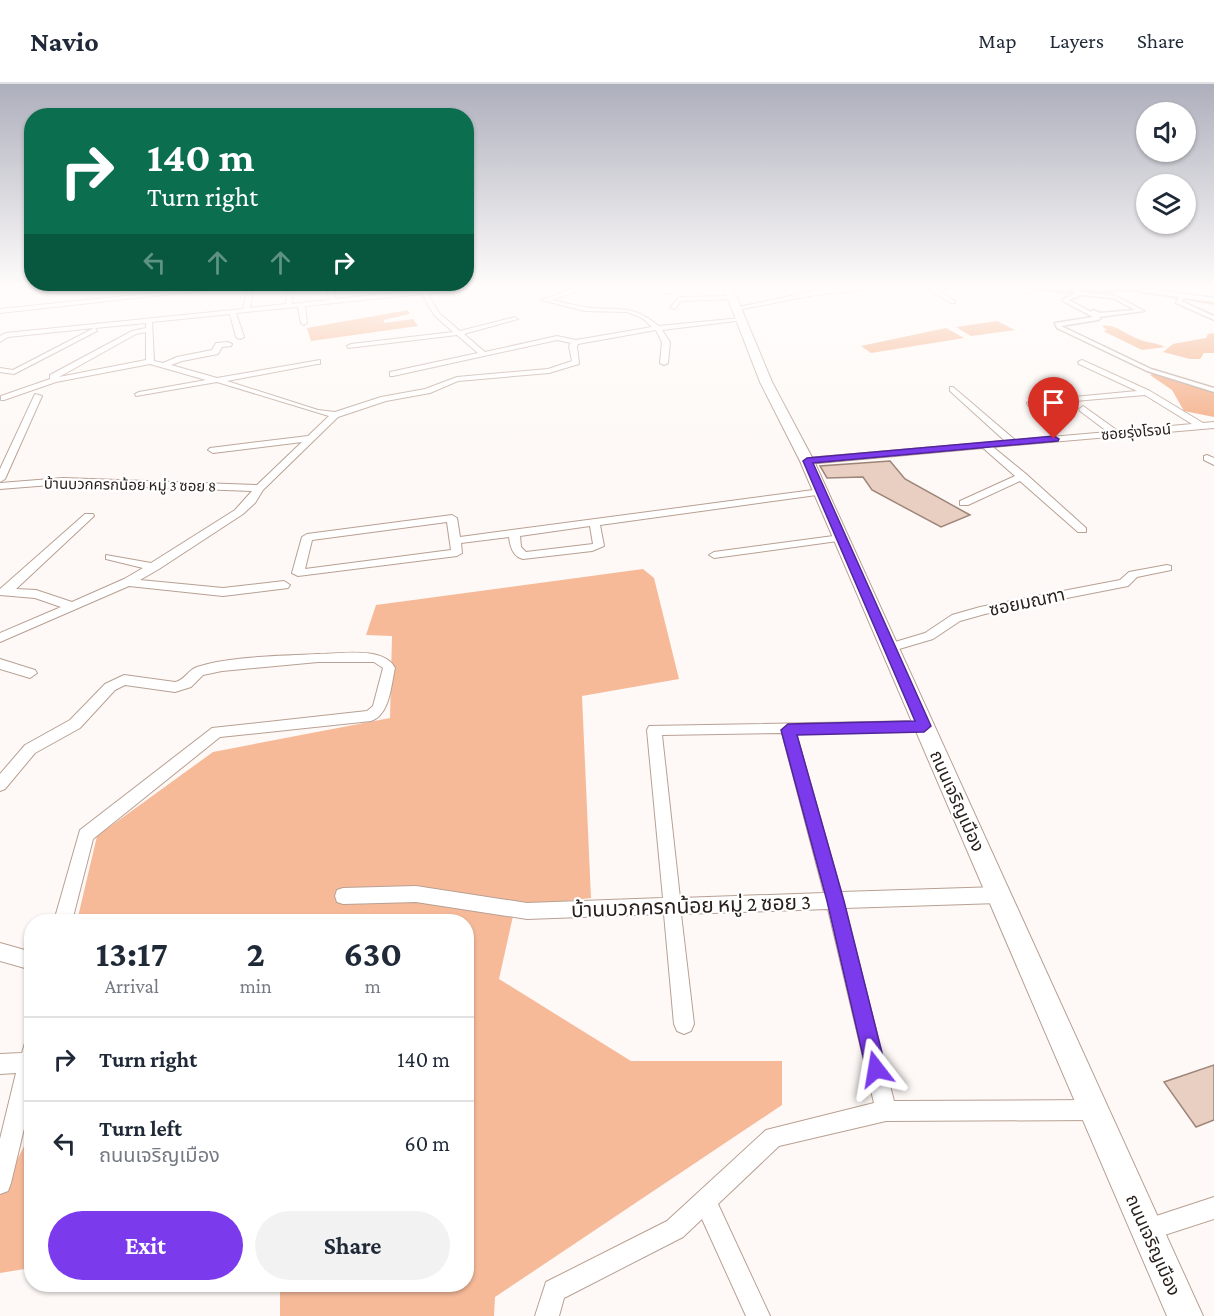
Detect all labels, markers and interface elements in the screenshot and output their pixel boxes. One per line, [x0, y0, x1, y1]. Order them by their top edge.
text: Navio [30, 26, 99, 57]
text: Map [978, 29, 1017, 53]
text: Layers [1050, 29, 1104, 53]
text: Share [1137, 29, 1184, 53]
map controls [1136, 102, 1196, 234]
button: sound [1136, 102, 1196, 162]
icon: right [48, 132, 126, 210]
text: 140 m [147, 133, 255, 180]
button: layers [1136, 174, 1196, 234]
text: Turn right [147, 182, 258, 212]
icon: left [138, 246, 171, 279]
icon: ahead [201, 246, 234, 279]
icon: ahead [264, 246, 297, 279]
icon: right [327, 246, 360, 279]
pin [1028, 377, 1079, 439]
icon: arrive [1037, 386, 1070, 419]
street label: ซอยรุ่งโรจน์ [1100, 420, 1172, 444]
street label: บ้านบวกครกน้อย หมู่ 3 ซอย 8 [44, 474, 216, 496]
street label: ซอยมณฑา [987, 584, 1067, 620]
street label: ถนนเจริญเมือง [926, 747, 988, 855]
street label: บ้านบวกครกน้อย หมู่ 2 ซอย 3 [571, 890, 811, 923]
text: 13:17 [96, 934, 168, 974]
text: 2 [247, 934, 265, 974]
text: 630 [344, 934, 402, 974]
text: Arrival [105, 975, 159, 997]
text: min [240, 975, 272, 997]
text: m [365, 975, 381, 997]
position arrow [844, 1037, 908, 1101]
icon: right [48, 1043, 81, 1076]
text: Turn right [99, 1047, 197, 1072]
text: 140 m [397, 1047, 450, 1072]
text: Turn left [99, 1116, 182, 1141]
icon: left [48, 1127, 81, 1160]
text: 60 m [405, 1131, 450, 1156]
text: ถนนเจริญเมือง [99, 1144, 220, 1166]
street label: ถนนเจริญเมือง [1122, 1191, 1184, 1299]
button: Exit [48, 1211, 243, 1280]
button: Share [255, 1211, 450, 1280]

